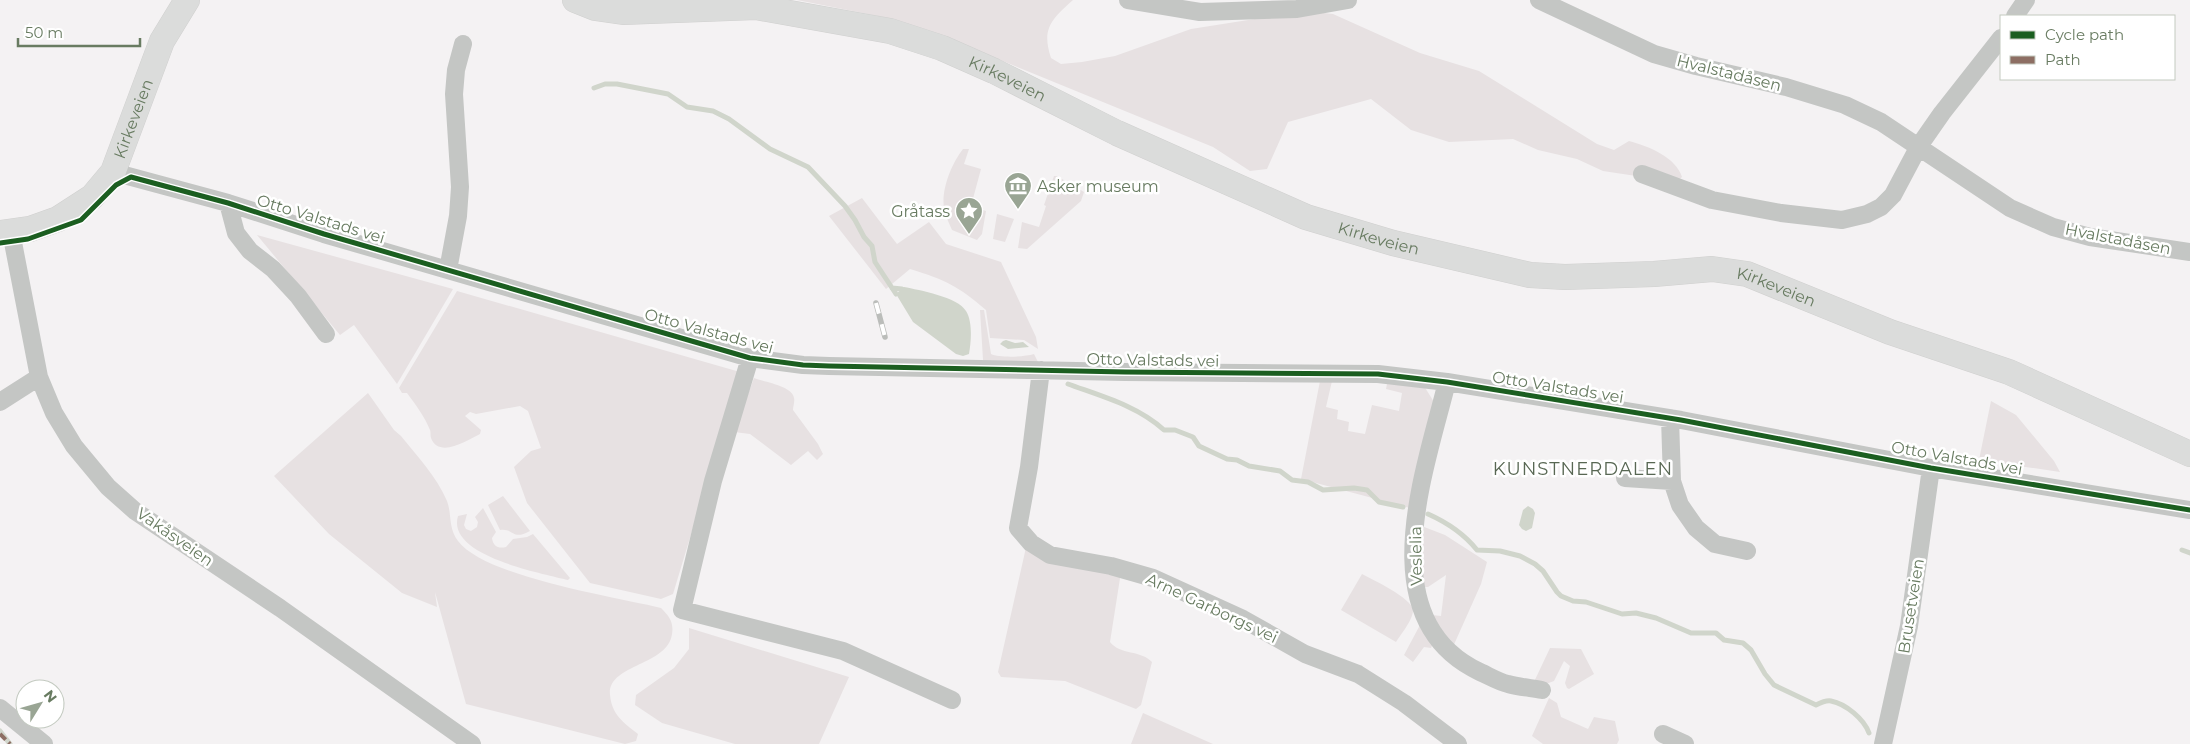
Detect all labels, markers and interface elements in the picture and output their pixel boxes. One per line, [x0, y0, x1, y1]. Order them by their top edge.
scale bar [18, 15, 140, 47]
legend [2000, 15, 2175, 80]
text: 50 m [25, 23, 63, 42]
text: Cycle path [2045, 25, 2124, 44]
text: Path [2045, 50, 2081, 69]
street label: Hvalstadåsen [1675, 51, 1783, 95]
street label: Kirkeveien [966, 52, 1049, 105]
street label: Kirkeveien [109, 76, 156, 161]
museum icon: Asker museum [1003, 171, 1033, 210]
place label: Asker museum [1037, 177, 1159, 196]
street label: Otto Valstads vei [255, 190, 387, 248]
place icon: Gråtass [954, 196, 984, 235]
place label: Gråtass [891, 202, 950, 221]
street label: Kirkeveien [1336, 218, 1421, 258]
street label: Hvalstadåsen [2064, 219, 2172, 259]
street label: Kirkeveien [1736, 263, 1819, 310]
street label: Otto Valstads vei [642, 305, 776, 357]
street label: Otto Valstads vei [1086, 349, 1220, 371]
street label: Otto Valstads vei [1491, 367, 1625, 407]
street label: Otto Valstads vei [1890, 437, 2024, 479]
district label: KUNSTNERDALEN [1493, 458, 1673, 480]
street label: Vakåsveien [133, 504, 217, 570]
street label: Veslelia [1406, 526, 1426, 586]
street label: Brusetveien [1894, 557, 1928, 655]
street label: Arne Garborgs vei [1143, 569, 1281, 647]
north arrow [15, 679, 65, 729]
text: N [40, 686, 61, 706]

